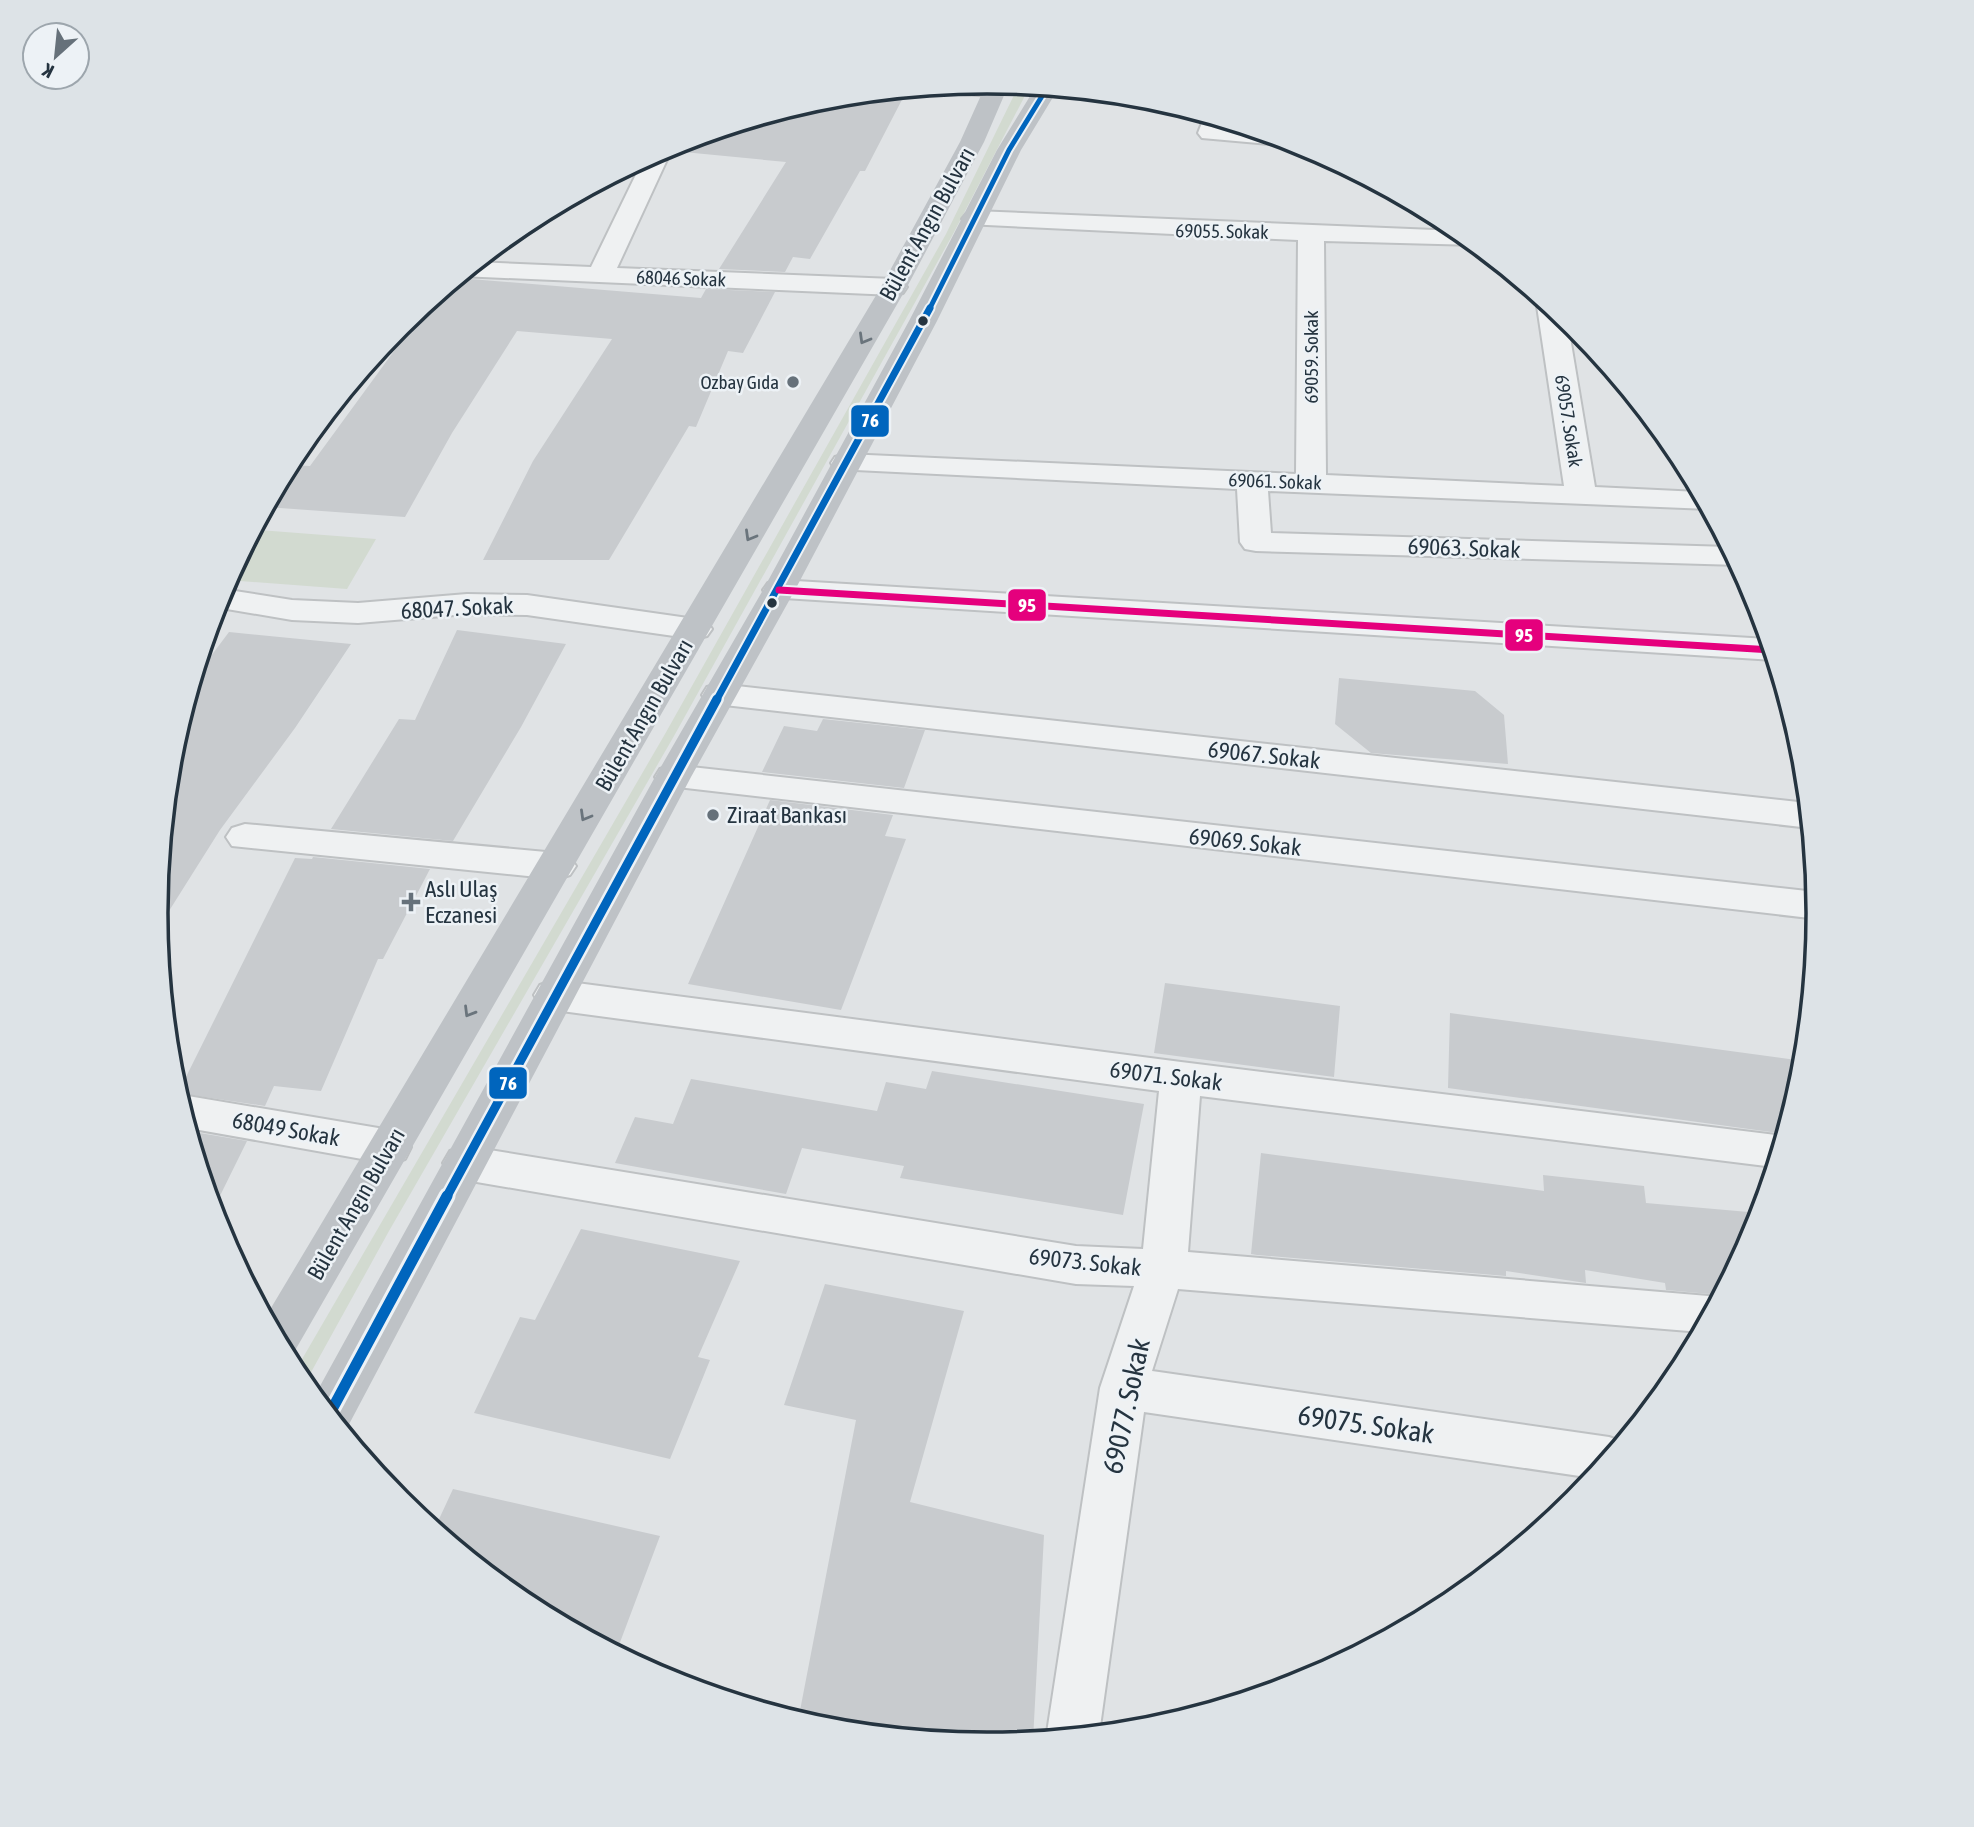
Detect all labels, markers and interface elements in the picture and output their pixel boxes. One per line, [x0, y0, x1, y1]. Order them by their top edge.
north arrow [21, 21, 91, 91]
text: K [39, 59, 57, 83]
street label: Bülent Angın Bulvarı [874, 143, 980, 305]
street label: 69055. Sokak [1175, 219, 1269, 243]
street label: 68046 Sokak [636, 265, 727, 291]
street label: 69059. Sokak [1300, 310, 1322, 404]
unlabelled marker [916, 314, 930, 328]
one-way arrow [859, 331, 872, 344]
place label: Ozbay Gıda [701, 371, 779, 393]
street label: 69057. Sokak [1551, 373, 1587, 469]
marker: Ozbay Gıda [785, 374, 801, 390]
line badge: 76 [850, 404, 890, 438]
text: 76 [861, 409, 879, 431]
street label: 69061. Sokak [1228, 468, 1323, 494]
one-way arrow [745, 528, 758, 541]
street label: 69063. Sokak [1407, 533, 1521, 563]
line badge: 95 [1007, 588, 1047, 622]
street label: 68047. Sokak [400, 592, 514, 624]
text: 95 [1018, 594, 1036, 616]
unlabelled marker [765, 596, 779, 610]
line badge: 95 [1504, 618, 1544, 652]
text: 95 [1515, 624, 1533, 646]
street label: Bülent Angın Bulvarı [590, 634, 698, 796]
street label: 69067. Sokak [1207, 736, 1321, 774]
place label: Ziraat Bankası [727, 802, 847, 828]
marker: Ziraat Bankası [705, 807, 721, 823]
one-way arrow [580, 809, 593, 822]
street label: 69069. Sokak [1188, 823, 1302, 861]
place label: Aslı Ulaş Eczanesi [425, 876, 497, 928]
marker: Aslı Ulaş Eczanesi [403, 894, 419, 910]
one-way arrow [465, 1005, 478, 1018]
street label: 69071. Sokak [1108, 1056, 1224, 1096]
line badge: 76 [488, 1066, 528, 1100]
text: 76 [499, 1072, 517, 1094]
street label: 68049 Sokak [230, 1107, 342, 1151]
street label: Bülent Angın Bulvarı [302, 1123, 410, 1285]
street label: 69073. Sokak [1028, 1243, 1142, 1281]
street label: 69077. Sokak [1096, 1336, 1156, 1476]
street label: 69075. Sokak [1296, 1399, 1436, 1449]

